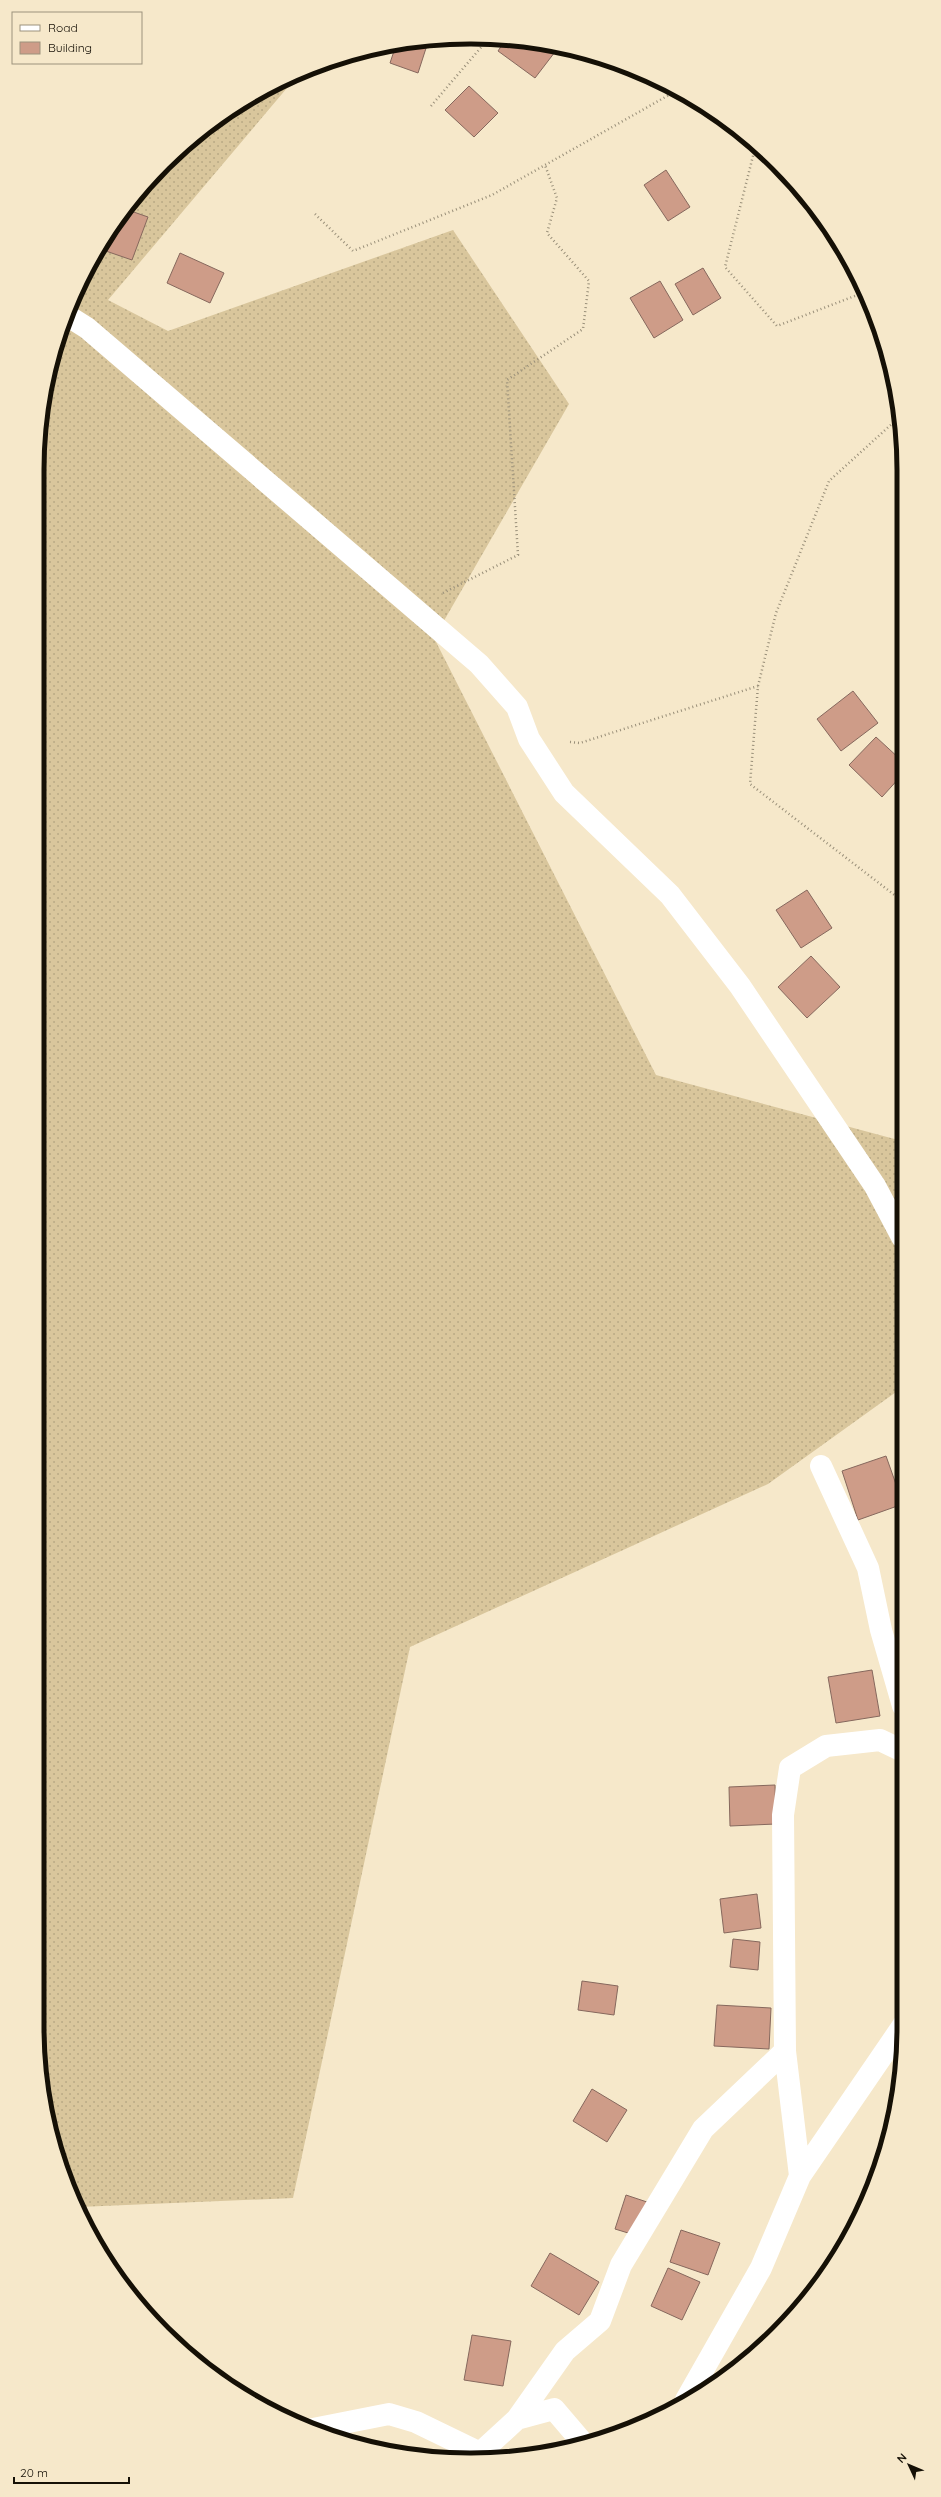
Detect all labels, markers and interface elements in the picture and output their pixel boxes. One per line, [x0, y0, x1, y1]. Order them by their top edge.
legend [12, 12, 142, 64]
text: Road [48, 20, 78, 35]
text: Building [48, 40, 92, 55]
north arrow [889, 2445, 929, 2485]
text: N [894, 2450, 910, 2466]
scale bar [14, 2459, 129, 2485]
text: 20 m [20, 2465, 48, 2480]

